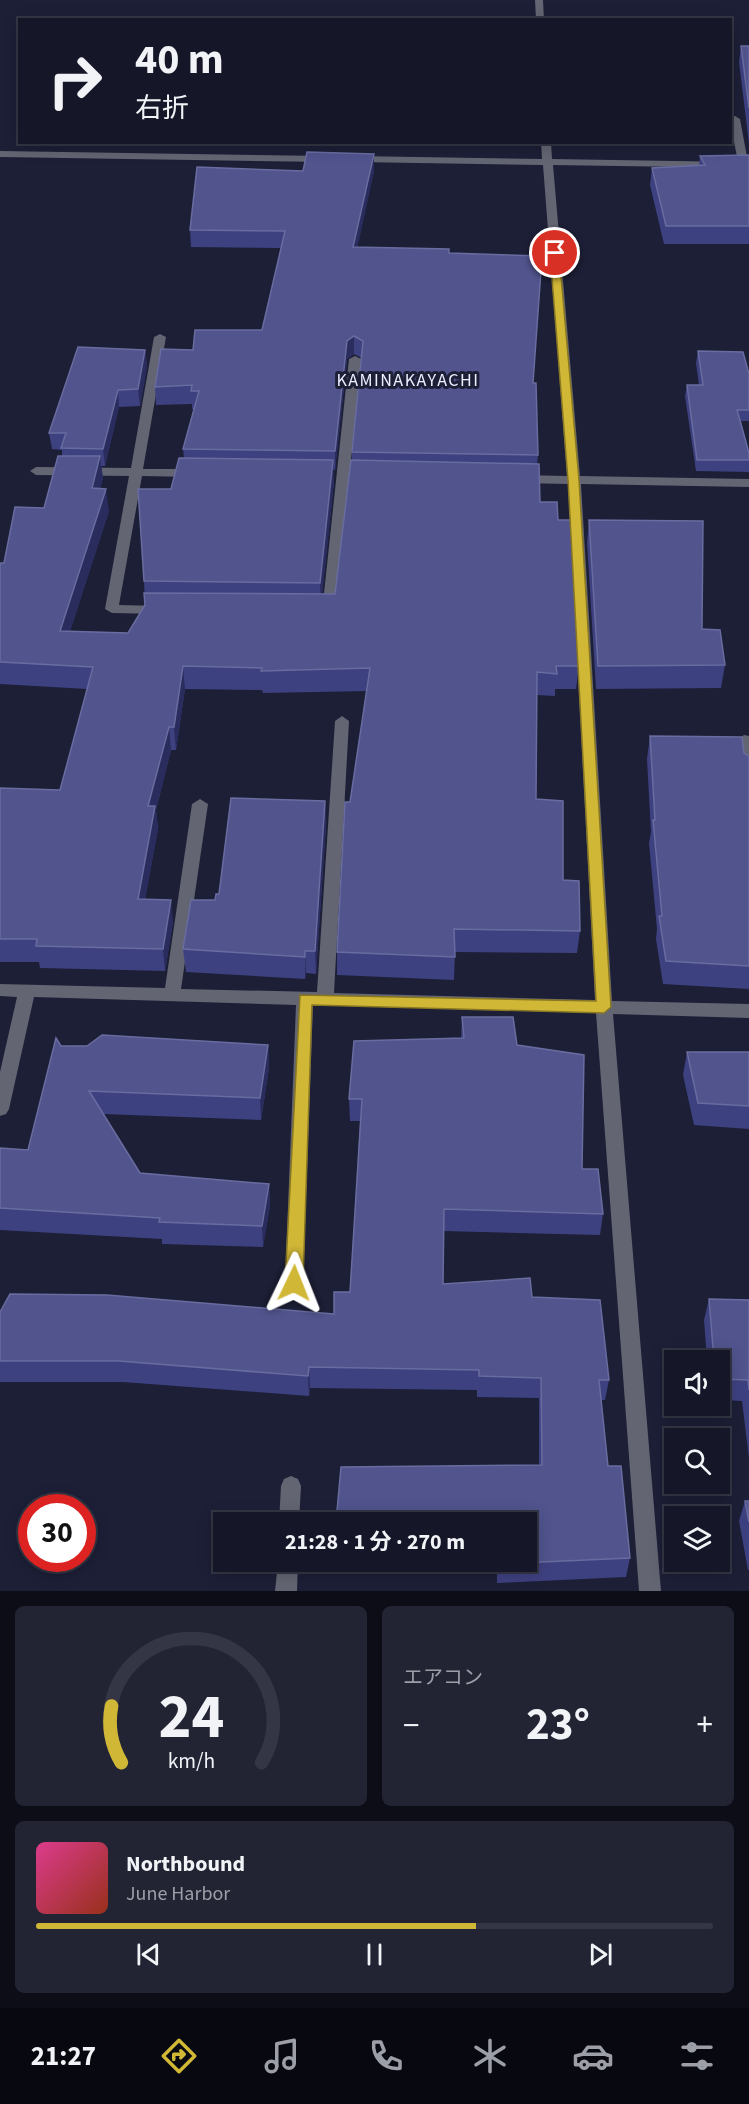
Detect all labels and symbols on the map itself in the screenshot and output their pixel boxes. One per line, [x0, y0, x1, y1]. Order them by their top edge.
pin [529, 227, 580, 278]
district label: KAMINAKAYACHI [336, 368, 480, 393]
position arrow [262, 1251, 326, 1315]
speed limit sign: 30 [18, 1494, 96, 1572]

